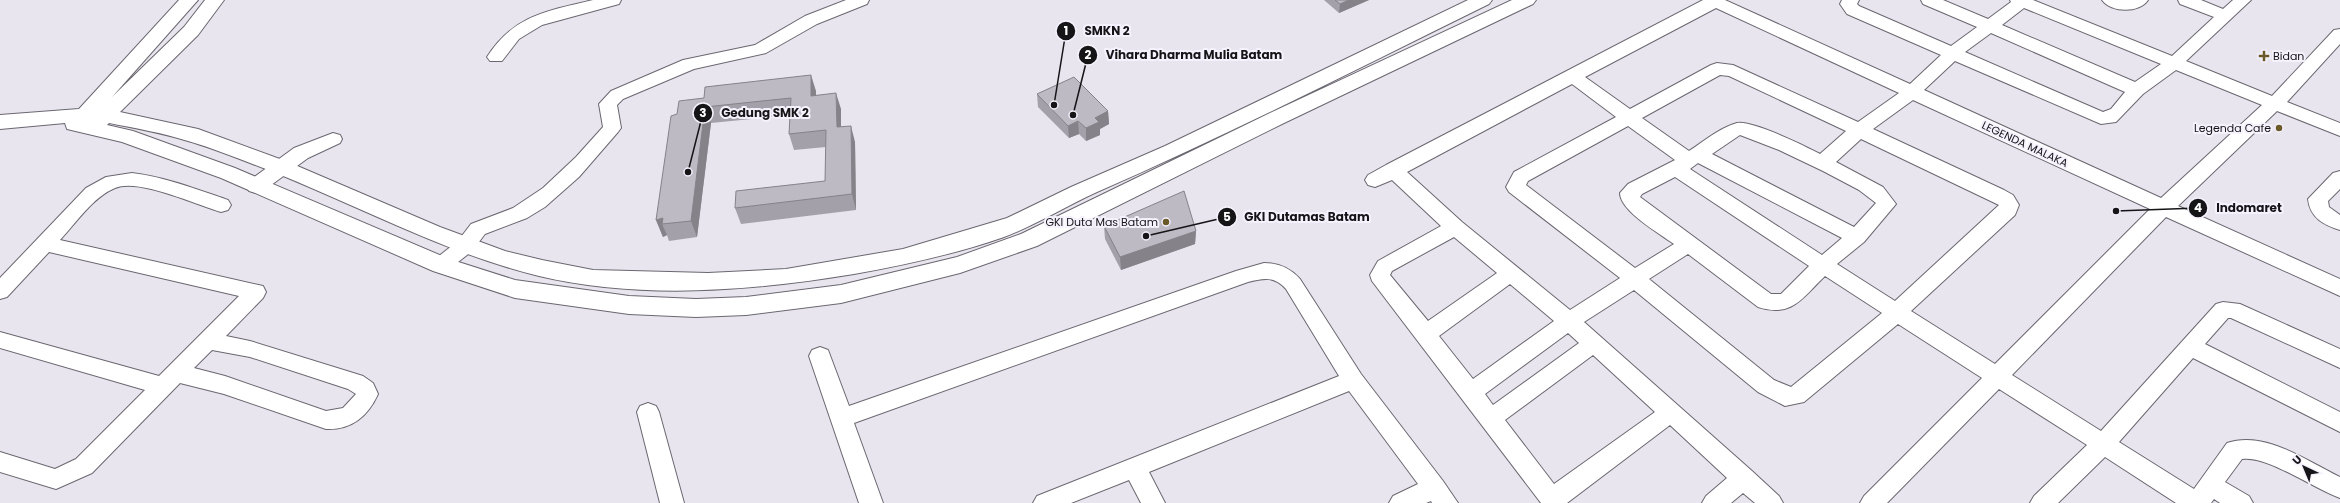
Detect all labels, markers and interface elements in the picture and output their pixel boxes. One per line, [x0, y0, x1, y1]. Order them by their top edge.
callout: SMKN 2 [1056, 19, 1137, 43]
text: 1 [1064, 22, 1068, 39]
text: SMKN 2 [1084, 22, 1130, 39]
callout: Vihara Dharma Mulia Batam [1078, 43, 1290, 67]
text: 2 [1085, 46, 1092, 63]
text: Vihara Dharma Mulia Batam [1106, 46, 1283, 63]
place label: Bidan [2273, 48, 2304, 64]
marker: Bidan [2258, 50, 2270, 62]
callout: Gedung SMK 2 [693, 101, 817, 125]
text: 3 [699, 104, 707, 121]
text: Gedung SMK 2 [721, 104, 809, 121]
street label: LEGENDA MALAKA [1979, 117, 2071, 171]
place label: Legenda Cafe [2194, 120, 2271, 136]
marker: Legenda Cafe [2274, 123, 2284, 133]
callout: Indomaret [2188, 196, 2290, 220]
text: 4 [2194, 199, 2202, 216]
text: Indomaret [2216, 199, 2282, 216]
callout: GKI Dutamas Batam [1217, 205, 1378, 229]
text: 5 [1223, 208, 1231, 225]
text: GKI Dutamas Batam [1244, 208, 1370, 225]
place label: GKI Duta Mas Batam [1045, 214, 1158, 230]
marker: GKI Duta Mas Batam [1161, 217, 1171, 227]
north arrow [2284, 447, 2324, 487]
text: U [2289, 451, 2306, 468]

